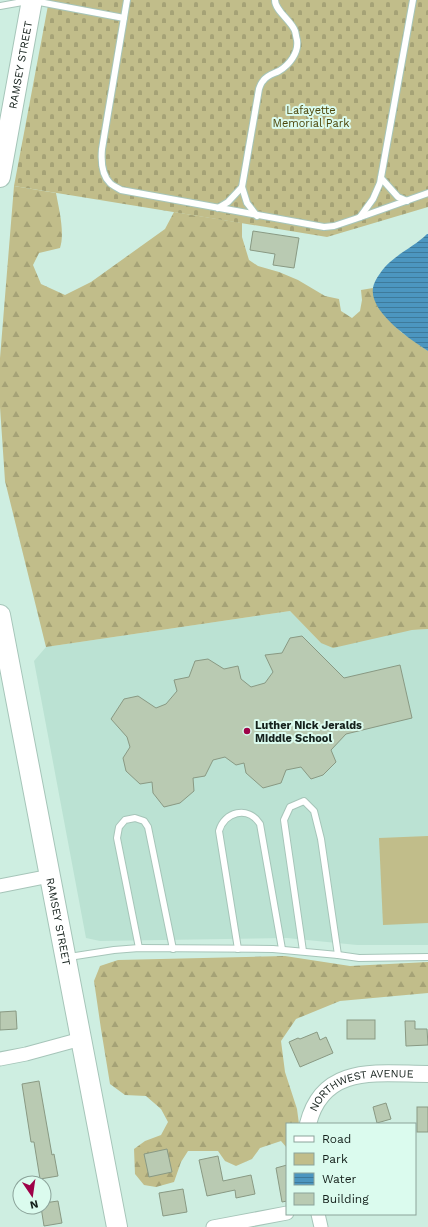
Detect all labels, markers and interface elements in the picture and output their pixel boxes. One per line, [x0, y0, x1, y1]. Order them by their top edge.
street label: RAMSEY STREET [6, 20, 35, 110]
park label: Lafayette Memorial Park [273, 104, 349, 130]
place label: Luther Nick Jeralds Middle School [255, 719, 362, 745]
marker: Luther Nick Jeralds Middle School [242, 726, 252, 736]
street label: RAMSEY STREET [43, 877, 73, 967]
street label: NORTHWEST AVENUE [307, 1067, 414, 1114]
legend [286, 1123, 416, 1215]
text: Road [322, 1132, 351, 1146]
text: Park [322, 1152, 348, 1166]
text: Water [322, 1172, 357, 1186]
north arrow [12, 1175, 52, 1215]
text: Building [322, 1192, 369, 1206]
text: N [29, 1197, 40, 1212]

